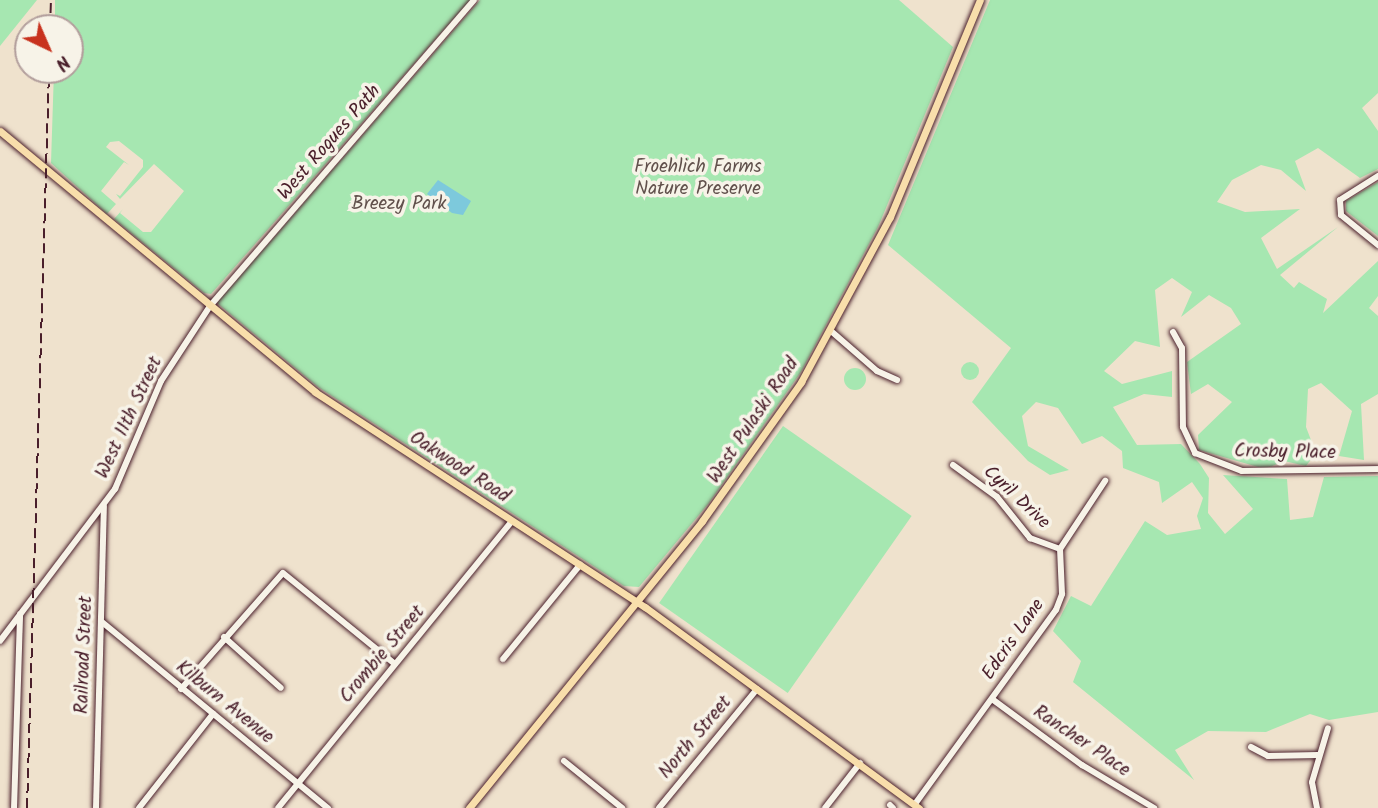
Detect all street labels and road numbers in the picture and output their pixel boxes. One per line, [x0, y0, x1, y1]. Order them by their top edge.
street label: West Rogues Path [274, 81, 386, 205]
street label: West 11th Street [92, 353, 168, 483]
street label: West Pulaski Road [704, 354, 804, 488]
street label: Oakwood Road [405, 427, 513, 509]
street label: Crosby Place [1234, 441, 1336, 465]
street label: Cyril Drive [978, 461, 1054, 535]
street label: Edcris Lane [978, 595, 1050, 685]
street label: Railroad Street [72, 596, 98, 714]
street label: Crombie Street [336, 602, 430, 708]
street label: Kilburn Avenue [170, 657, 278, 749]
street label: North Street [655, 692, 737, 784]
street label: Rancher Place [1028, 701, 1134, 783]

